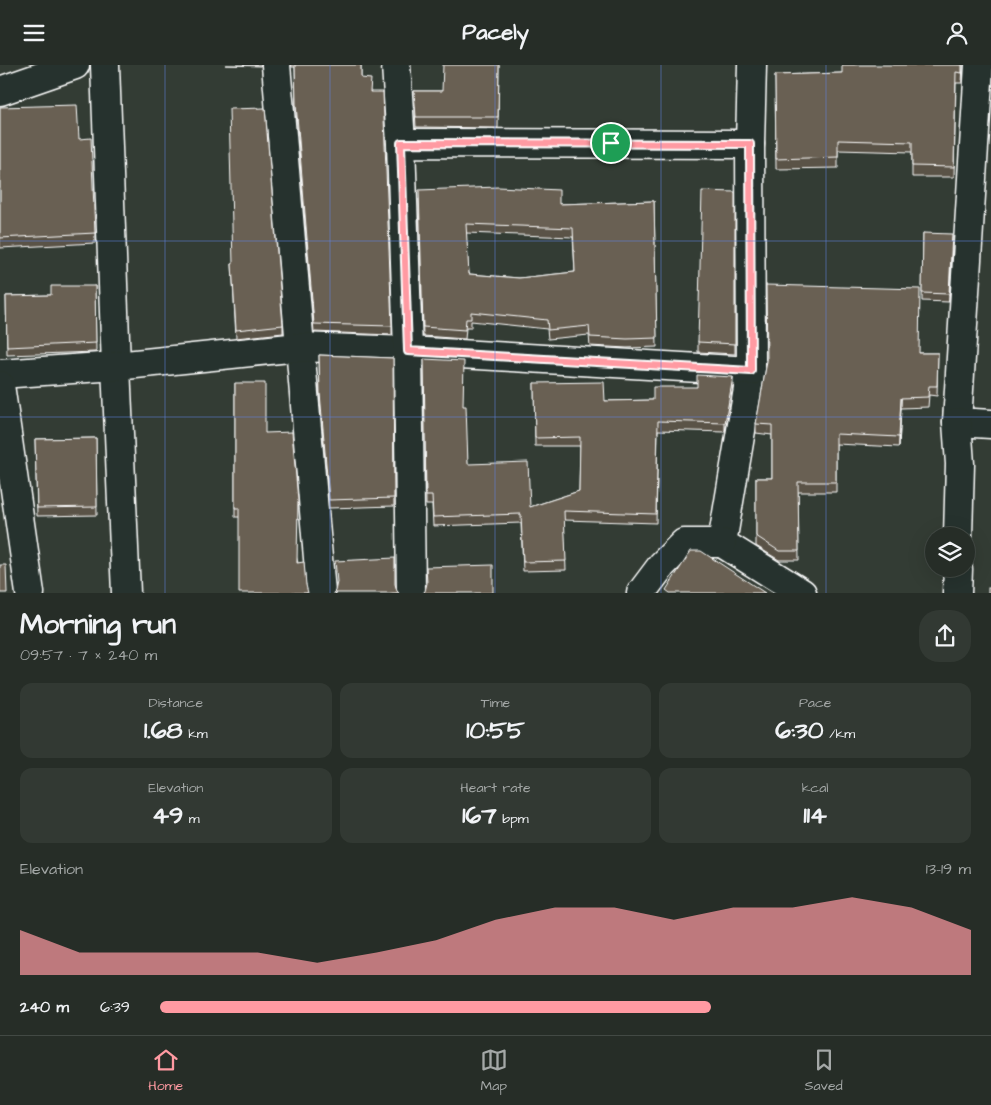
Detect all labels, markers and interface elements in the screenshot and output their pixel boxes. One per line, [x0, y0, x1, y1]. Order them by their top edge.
text: Pacely [462, 17, 529, 48]
icon: menu [20, 19, 48, 47]
icon: person [943, 19, 971, 47]
pin [590, 122, 632, 164]
icon: arrive [597, 129, 625, 157]
map controls [925, 527, 975, 577]
button: layers [925, 527, 975, 577]
text: Morning run [20, 605, 176, 644]
button: share [919, 610, 971, 662]
text: 09:57 · 7 × 240 m [20, 644, 157, 666]
text: Distance [149, 693, 203, 713]
text: Time [481, 693, 510, 713]
text: Pace [799, 693, 831, 713]
text: 1.68 [144, 713, 183, 748]
text: 10:55 [466, 713, 525, 748]
text: 6:30 [775, 713, 824, 748]
text: km [183, 724, 208, 744]
text: /km [824, 724, 855, 744]
text: Elevation [148, 778, 203, 798]
text: Heart rate [460, 778, 531, 798]
text: kcal [802, 778, 829, 798]
text: 49 [152, 798, 183, 833]
text: 167 [462, 798, 497, 833]
text: 114 [803, 798, 827, 833]
text: m [183, 809, 200, 829]
text: bpm [497, 809, 529, 829]
text: Elevation [20, 858, 83, 880]
text: 13–19 m [926, 858, 971, 880]
text: 240 m [20, 996, 69, 1018]
text: 6:39 [100, 996, 130, 1018]
tab: Home [148, 1046, 183, 1096]
tab: Map [480, 1046, 508, 1096]
tab: Saved [805, 1046, 843, 1096]

